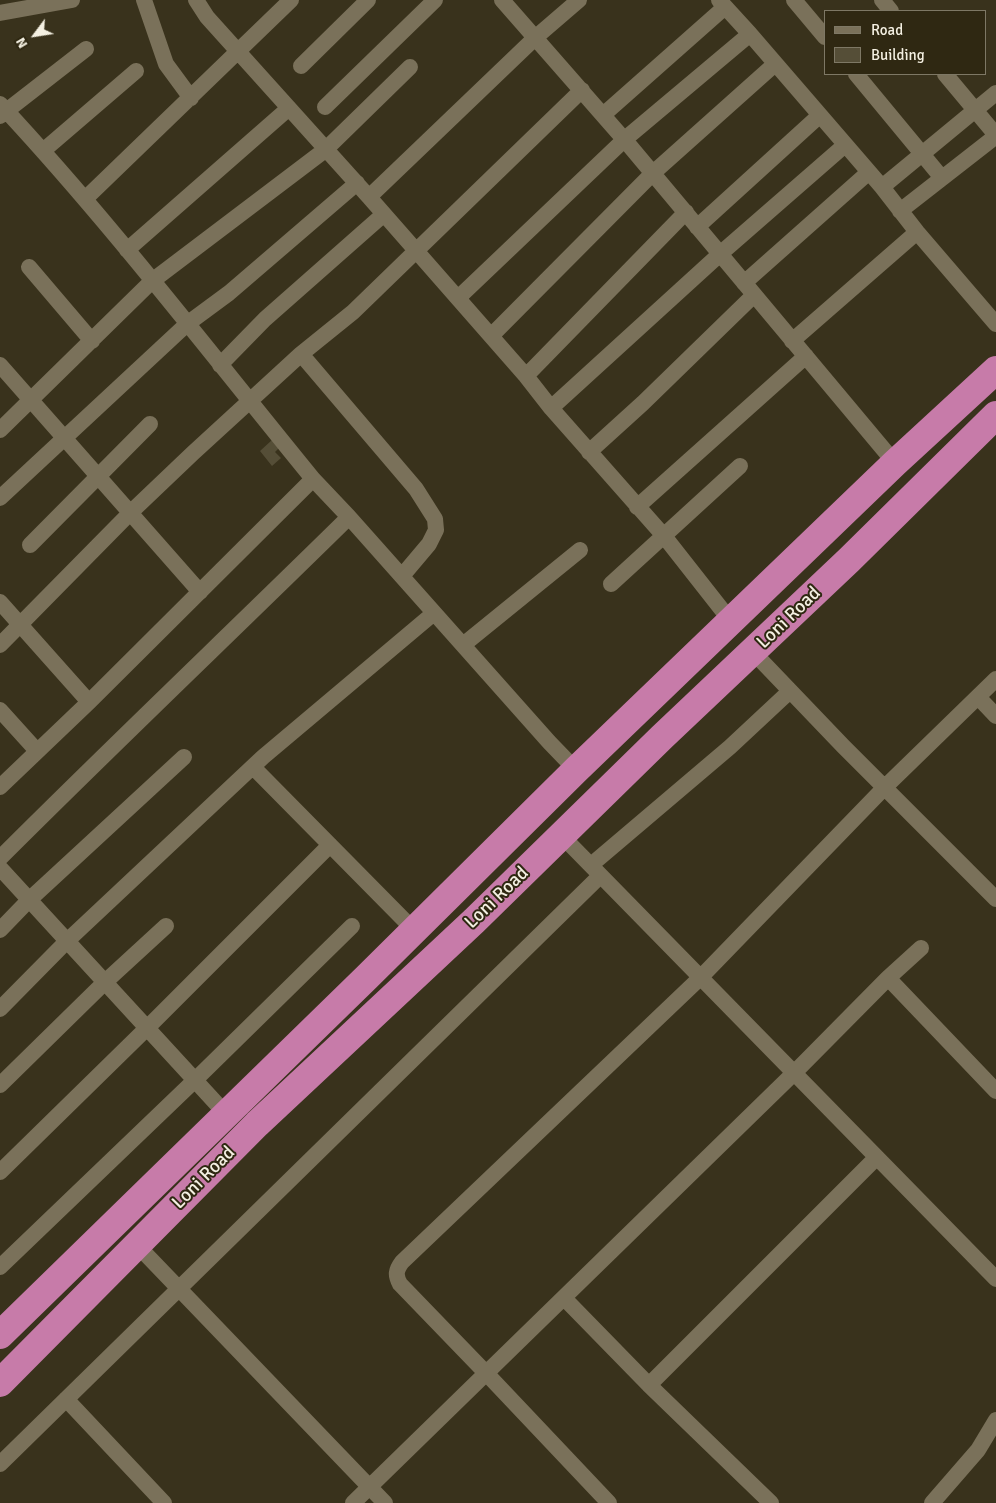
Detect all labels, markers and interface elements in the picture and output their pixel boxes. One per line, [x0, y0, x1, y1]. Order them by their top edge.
north arrow [10, 10, 60, 60]
legend [824, 10, 986, 75]
text: Road [871, 21, 903, 39]
text: N [12, 34, 32, 52]
text: Building [871, 46, 925, 64]
street label: Loni Road [752, 582, 826, 654]
street label: Loni Road [460, 862, 534, 934]
street label: Loni Road [168, 1142, 240, 1214]

